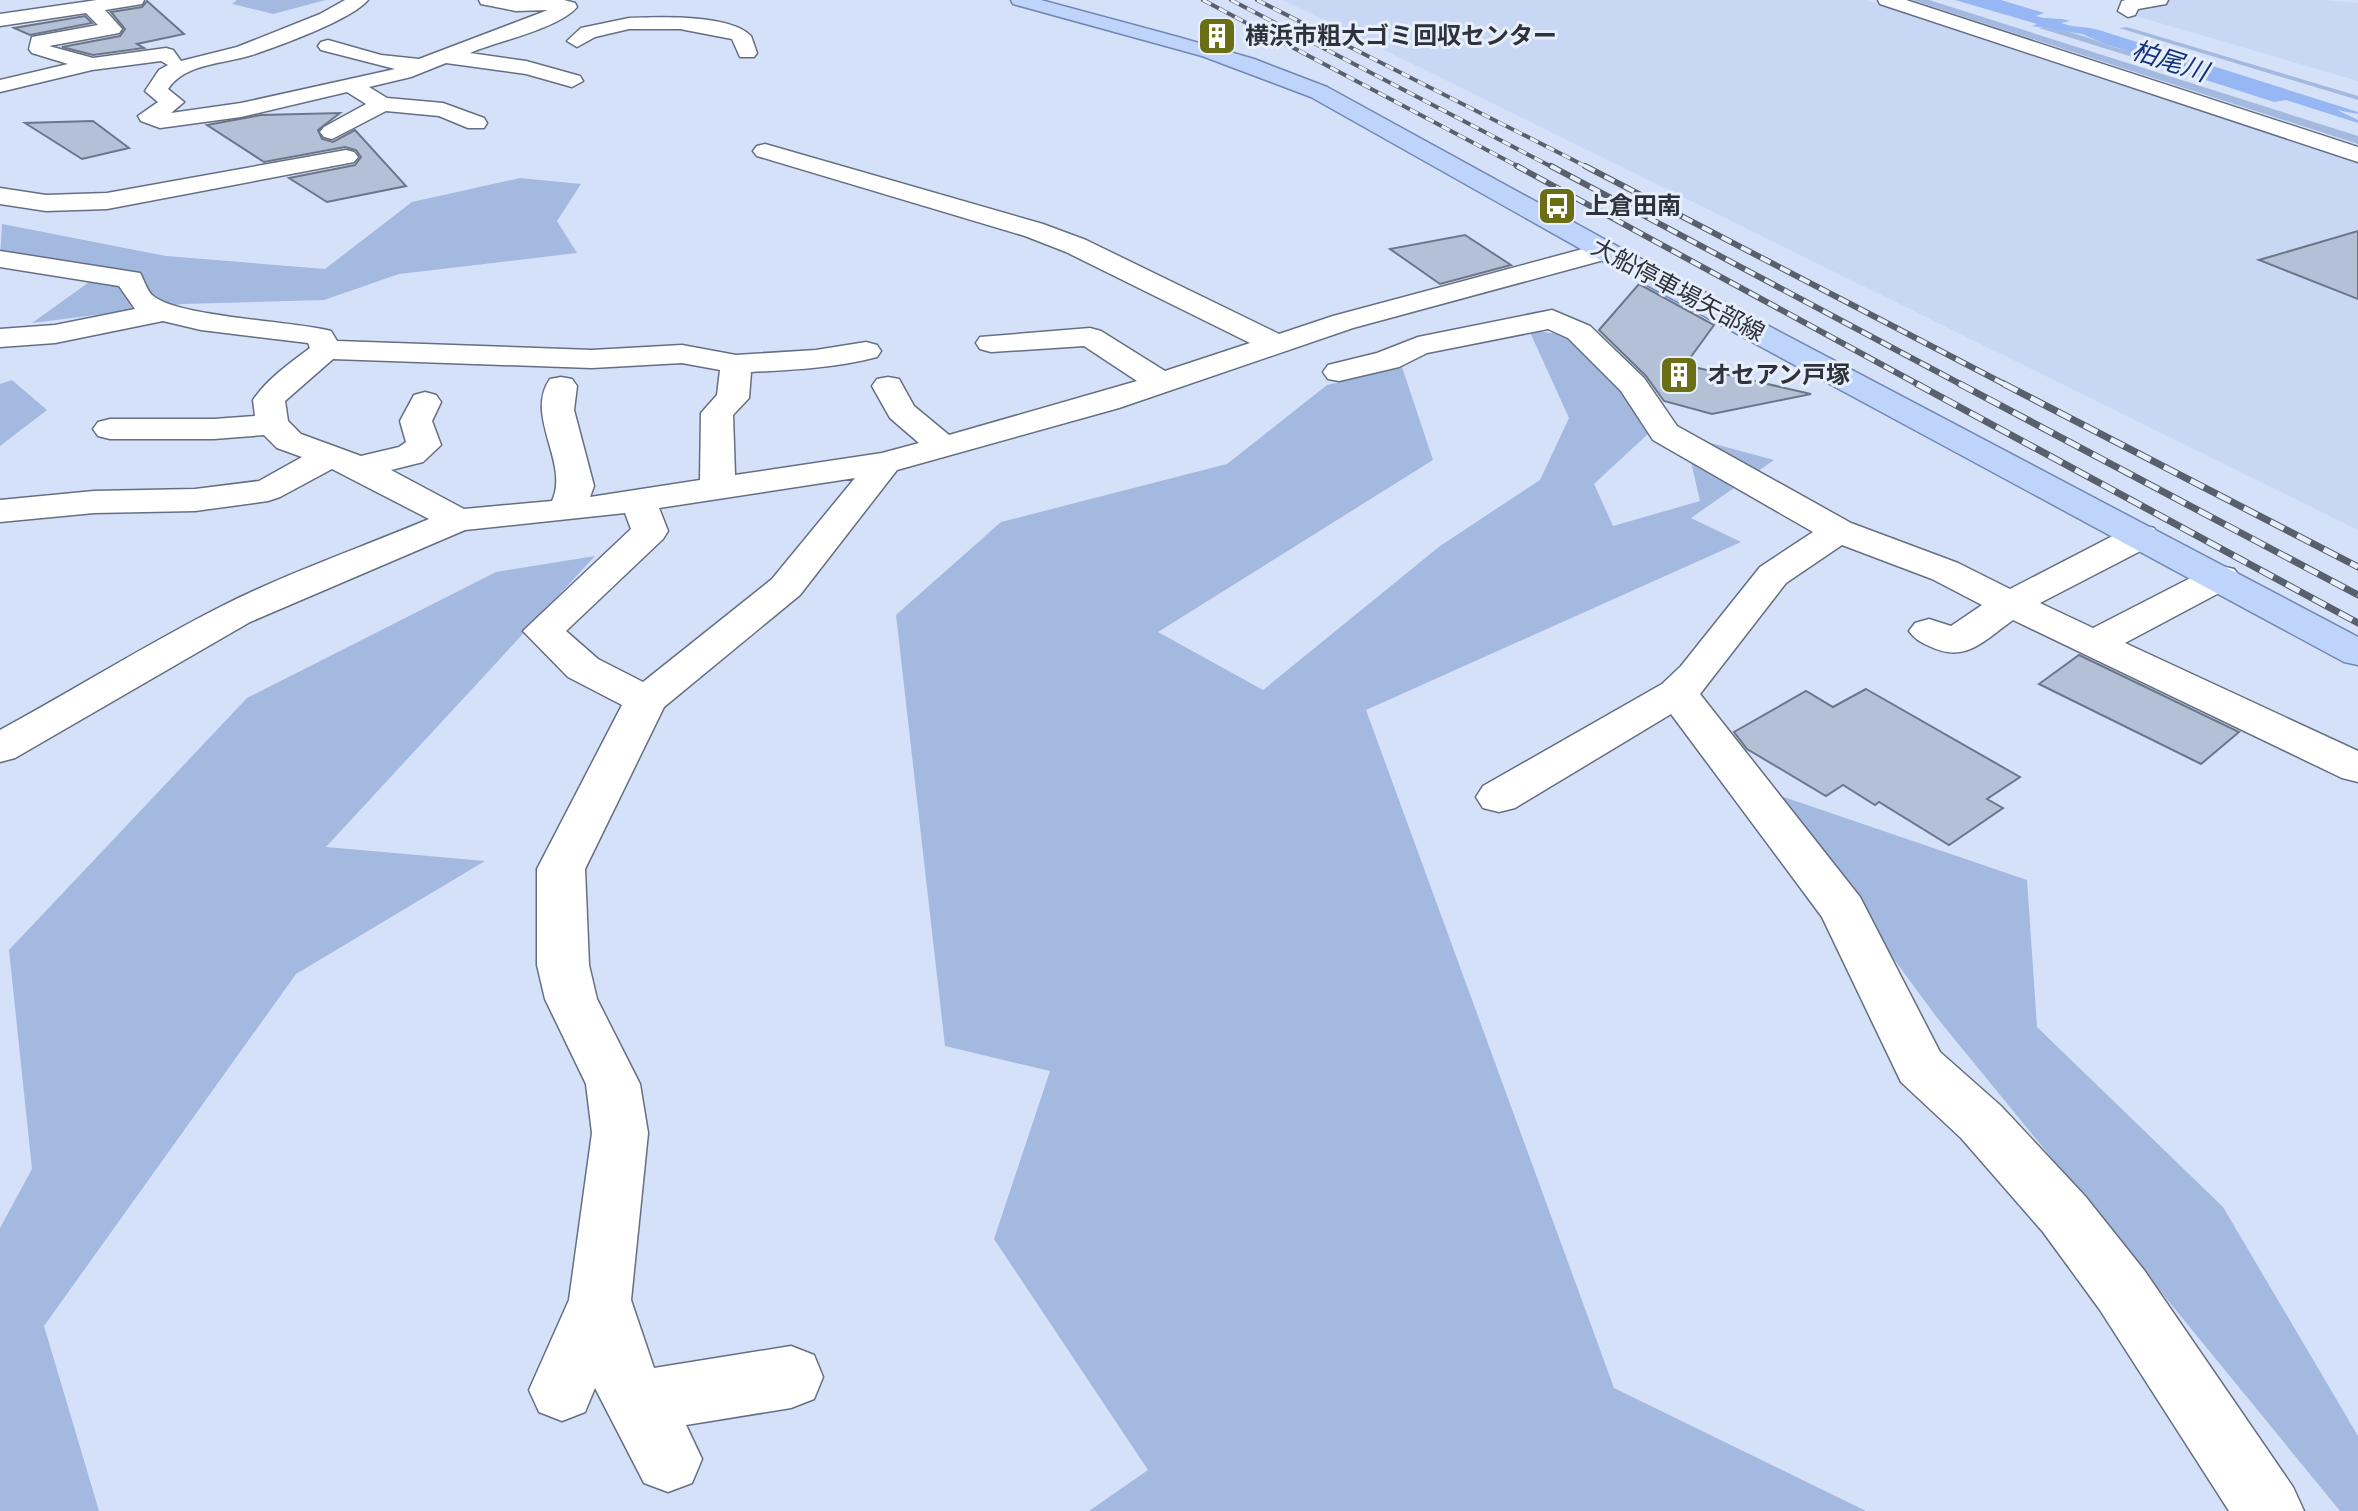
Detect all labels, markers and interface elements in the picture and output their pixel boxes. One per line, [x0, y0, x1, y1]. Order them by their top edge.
building icon: 横浜市粗大ゴミ回収センター [1196, 15, 1238, 57]
place label: 横浜市粗大ゴミ回収センター [1245, 22, 1557, 50]
water label: 柏尾川 [2128, 35, 2215, 88]
bus stop icon: 上倉田南 [1536, 185, 1578, 227]
place label: 上倉田南 [1585, 192, 1681, 220]
street label: 大船停車場矢部線 [1587, 233, 1769, 347]
building icon: オセアン戸塚 [1658, 354, 1700, 396]
place label: オセアン戸塚 [1707, 361, 1850, 389]

